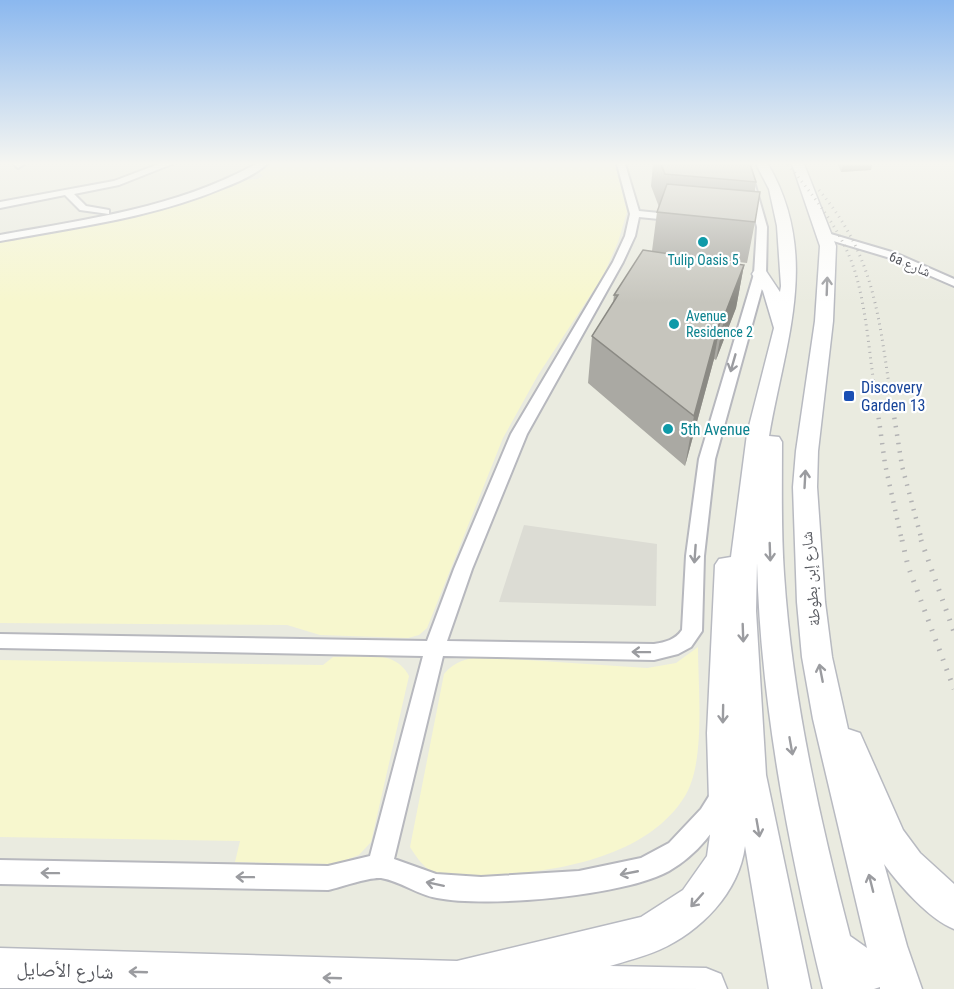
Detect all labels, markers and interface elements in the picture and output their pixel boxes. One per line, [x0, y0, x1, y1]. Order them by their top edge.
marker: Tulip Oasis 5 [696, 235, 710, 249]
street label: 6a شارع [886, 248, 933, 282]
place label: Tulip Oasis 5 [667, 252, 739, 268]
one-way arrow [821, 276, 832, 296]
place label: Avenue Residence 2 [686, 308, 753, 340]
marker: Avenue Residence 2 [667, 317, 681, 331]
one-way arrow [727, 354, 738, 373]
place label: Discovery Garden 13 [861, 378, 926, 415]
marker: Discovery Garden 13 [842, 389, 856, 403]
place label: 5th Avenue [680, 420, 750, 439]
marker: 5th Avenue [661, 422, 675, 436]
one-way arrow [800, 470, 811, 490]
street label: شارع إبن بطوطة [797, 531, 825, 627]
one-way arrow [764, 542, 776, 562]
one-way arrow [690, 544, 701, 564]
one-way arrow [737, 623, 748, 643]
one-way arrow [631, 646, 651, 658]
one-way arrow [815, 664, 826, 684]
one-way arrow [717, 703, 729, 723]
one-way arrow [786, 735, 797, 755]
one-way arrow [753, 817, 764, 837]
one-way arrow [41, 867, 61, 879]
one-way arrow [620, 868, 639, 879]
one-way arrow [236, 871, 256, 883]
one-way arrow [864, 874, 876, 893]
one-way arrow [426, 878, 445, 890]
one-way arrow [690, 892, 704, 907]
street label: شارع الأصايل [16, 956, 114, 985]
one-way arrow [128, 966, 148, 978]
one-way arrow [323, 972, 343, 983]

